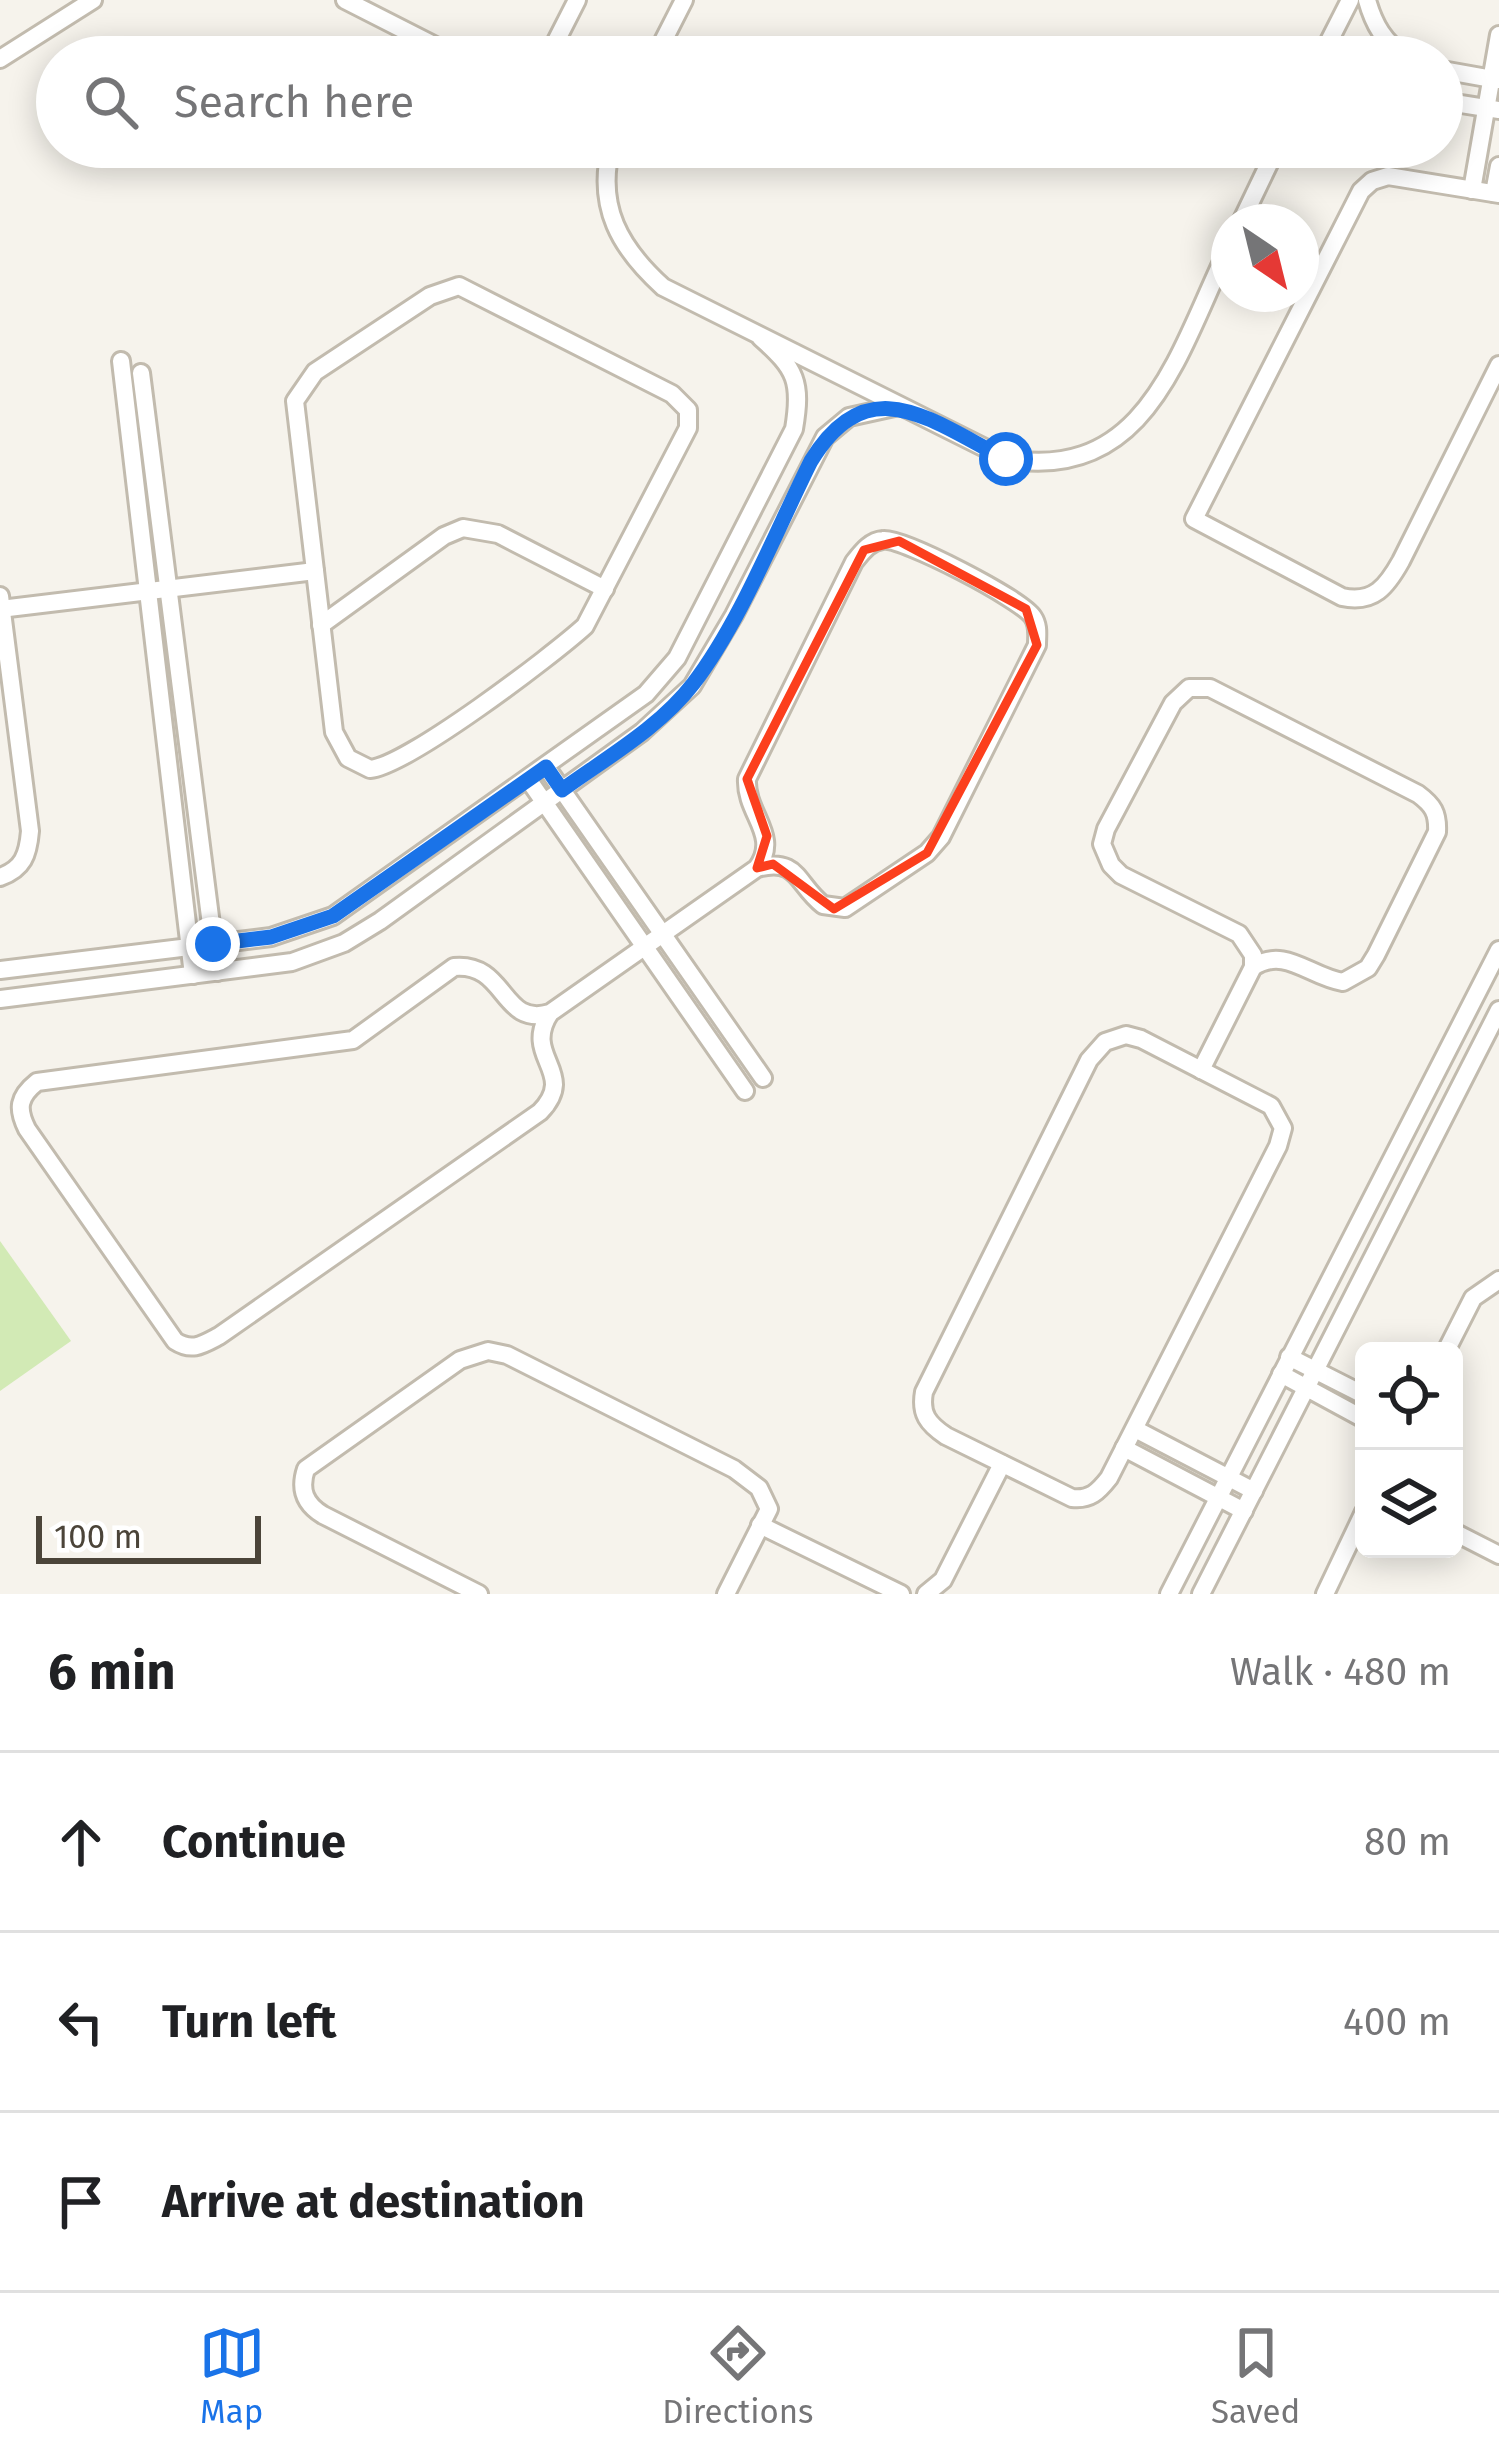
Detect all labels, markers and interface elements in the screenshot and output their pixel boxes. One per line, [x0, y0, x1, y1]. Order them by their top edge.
search box [36, 36, 1463, 168]
icon: search [78, 69, 144, 135]
text: Search here [174, 75, 414, 129]
north arrow [1211, 204, 1319, 312]
route start [979, 432, 1033, 486]
route end [186, 917, 240, 971]
map controls [1355, 1342, 1463, 1558]
button: locate [1355, 1342, 1463, 1450]
button: layers [1355, 1450, 1463, 1558]
scale bar [36, 1510, 261, 1563]
text: 100 m [54, 1517, 142, 1557]
text: 6 min [48, 1641, 176, 1703]
text: Walk · 480 m [1230, 1649, 1451, 1695]
icon: ahead [48, 1809, 114, 1875]
text: Continue [162, 1815, 346, 1869]
text: 80 m [1364, 1819, 1451, 1865]
icon: left [48, 1989, 114, 2055]
text: Turn left [162, 1995, 336, 2049]
text: 400 m [1343, 1999, 1451, 2045]
icon: arrive [48, 2169, 114, 2235]
text: Arrive at destination [162, 2175, 585, 2229]
tab: Map [199, 2320, 265, 2432]
tab: Directions [662, 2320, 814, 2432]
tab: Saved [1211, 2320, 1300, 2432]

